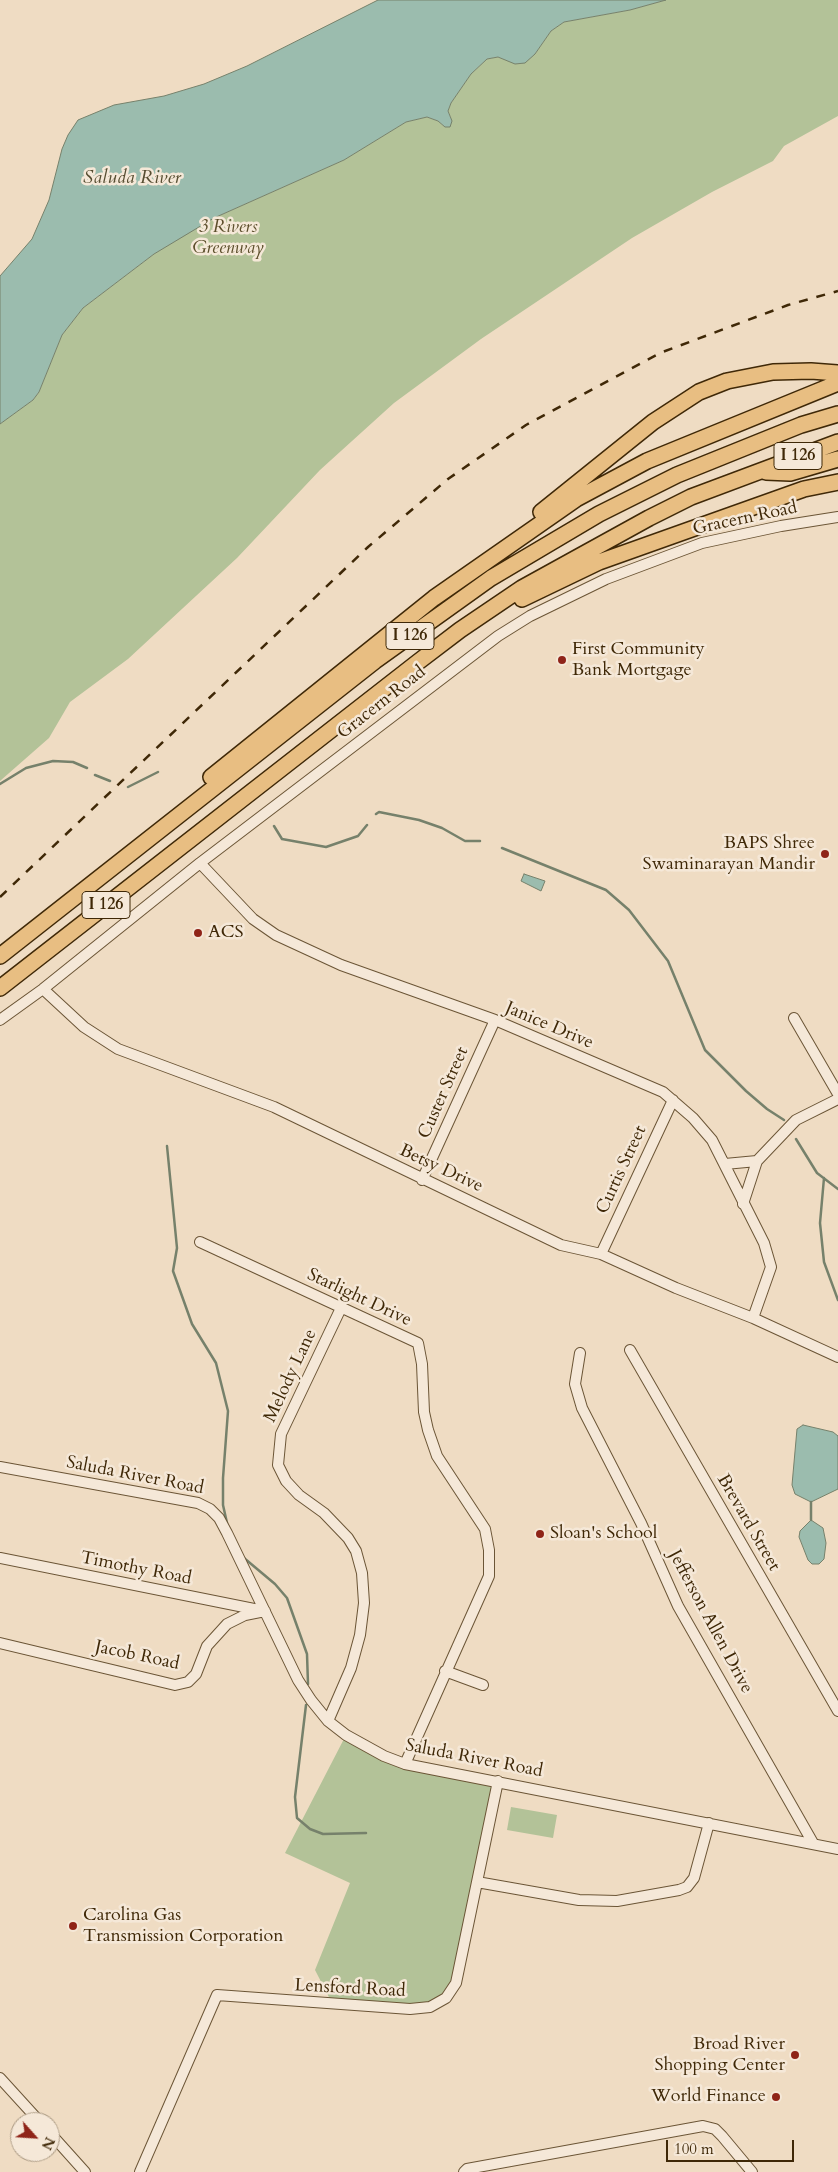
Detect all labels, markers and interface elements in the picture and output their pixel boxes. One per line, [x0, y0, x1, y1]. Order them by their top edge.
water label: Saluda River [83, 168, 181, 190]
park label: 3 Rivers Greenway [192, 217, 264, 260]
road number: I 126 [774, 442, 822, 470]
street label: Gracern Road [691, 497, 799, 541]
road number: I 126 [386, 622, 434, 650]
place label: First Community Bank Mortgage [572, 639, 705, 682]
marker: First Community Bank Mortgage [556, 654, 568, 666]
street label: Gracern Road [334, 662, 430, 744]
place label: BAPS Shree Swaminarayan Mandir [643, 833, 815, 876]
marker: BAPS Shree Swaminarayan Mandir [819, 848, 831, 860]
road number: I 126 [82, 892, 130, 918]
place label: ACS [208, 922, 244, 944]
marker: ACS [192, 927, 204, 939]
street label: Janice Drive [502, 998, 596, 1054]
street label: Custer Street [414, 1044, 474, 1142]
street label: Curtis Street [592, 1122, 652, 1218]
street label: Betsy Drive [396, 1140, 486, 1198]
street label: Starlight Drive [303, 1264, 415, 1332]
street label: Melody Lane [260, 1326, 322, 1426]
street label: Saluda River Road [65, 1452, 205, 1500]
street label: Brevard Street [712, 1471, 784, 1575]
place label: Sloan's School [550, 1523, 657, 1545]
marker: Sloan's School [534, 1528, 546, 1540]
street label: Jefferson Allen Drive [663, 1547, 757, 1697]
street label: Timothy Road [79, 1548, 193, 1590]
street label: Jacob Road [93, 1637, 181, 1675]
street label: Saluda River Road [404, 1735, 544, 1783]
place label: Carolina Gas Transmission Corporation [83, 1905, 283, 1948]
marker: Carolina Gas Transmission Corporation [67, 1920, 79, 1932]
street label: Lensford Road [294, 1975, 406, 2003]
place label: Broad River Shopping Center [654, 2034, 785, 2076]
marker: Broad River Shopping Center [789, 2049, 801, 2061]
place label: World Finance [651, 2086, 766, 2108]
marker: World Finance [770, 2091, 782, 2103]
north arrow [10, 2112, 60, 2162]
scale bar [668, 2130, 796, 2162]
text: N [37, 2134, 59, 2153]
text: 100 m [674, 2139, 714, 2159]

